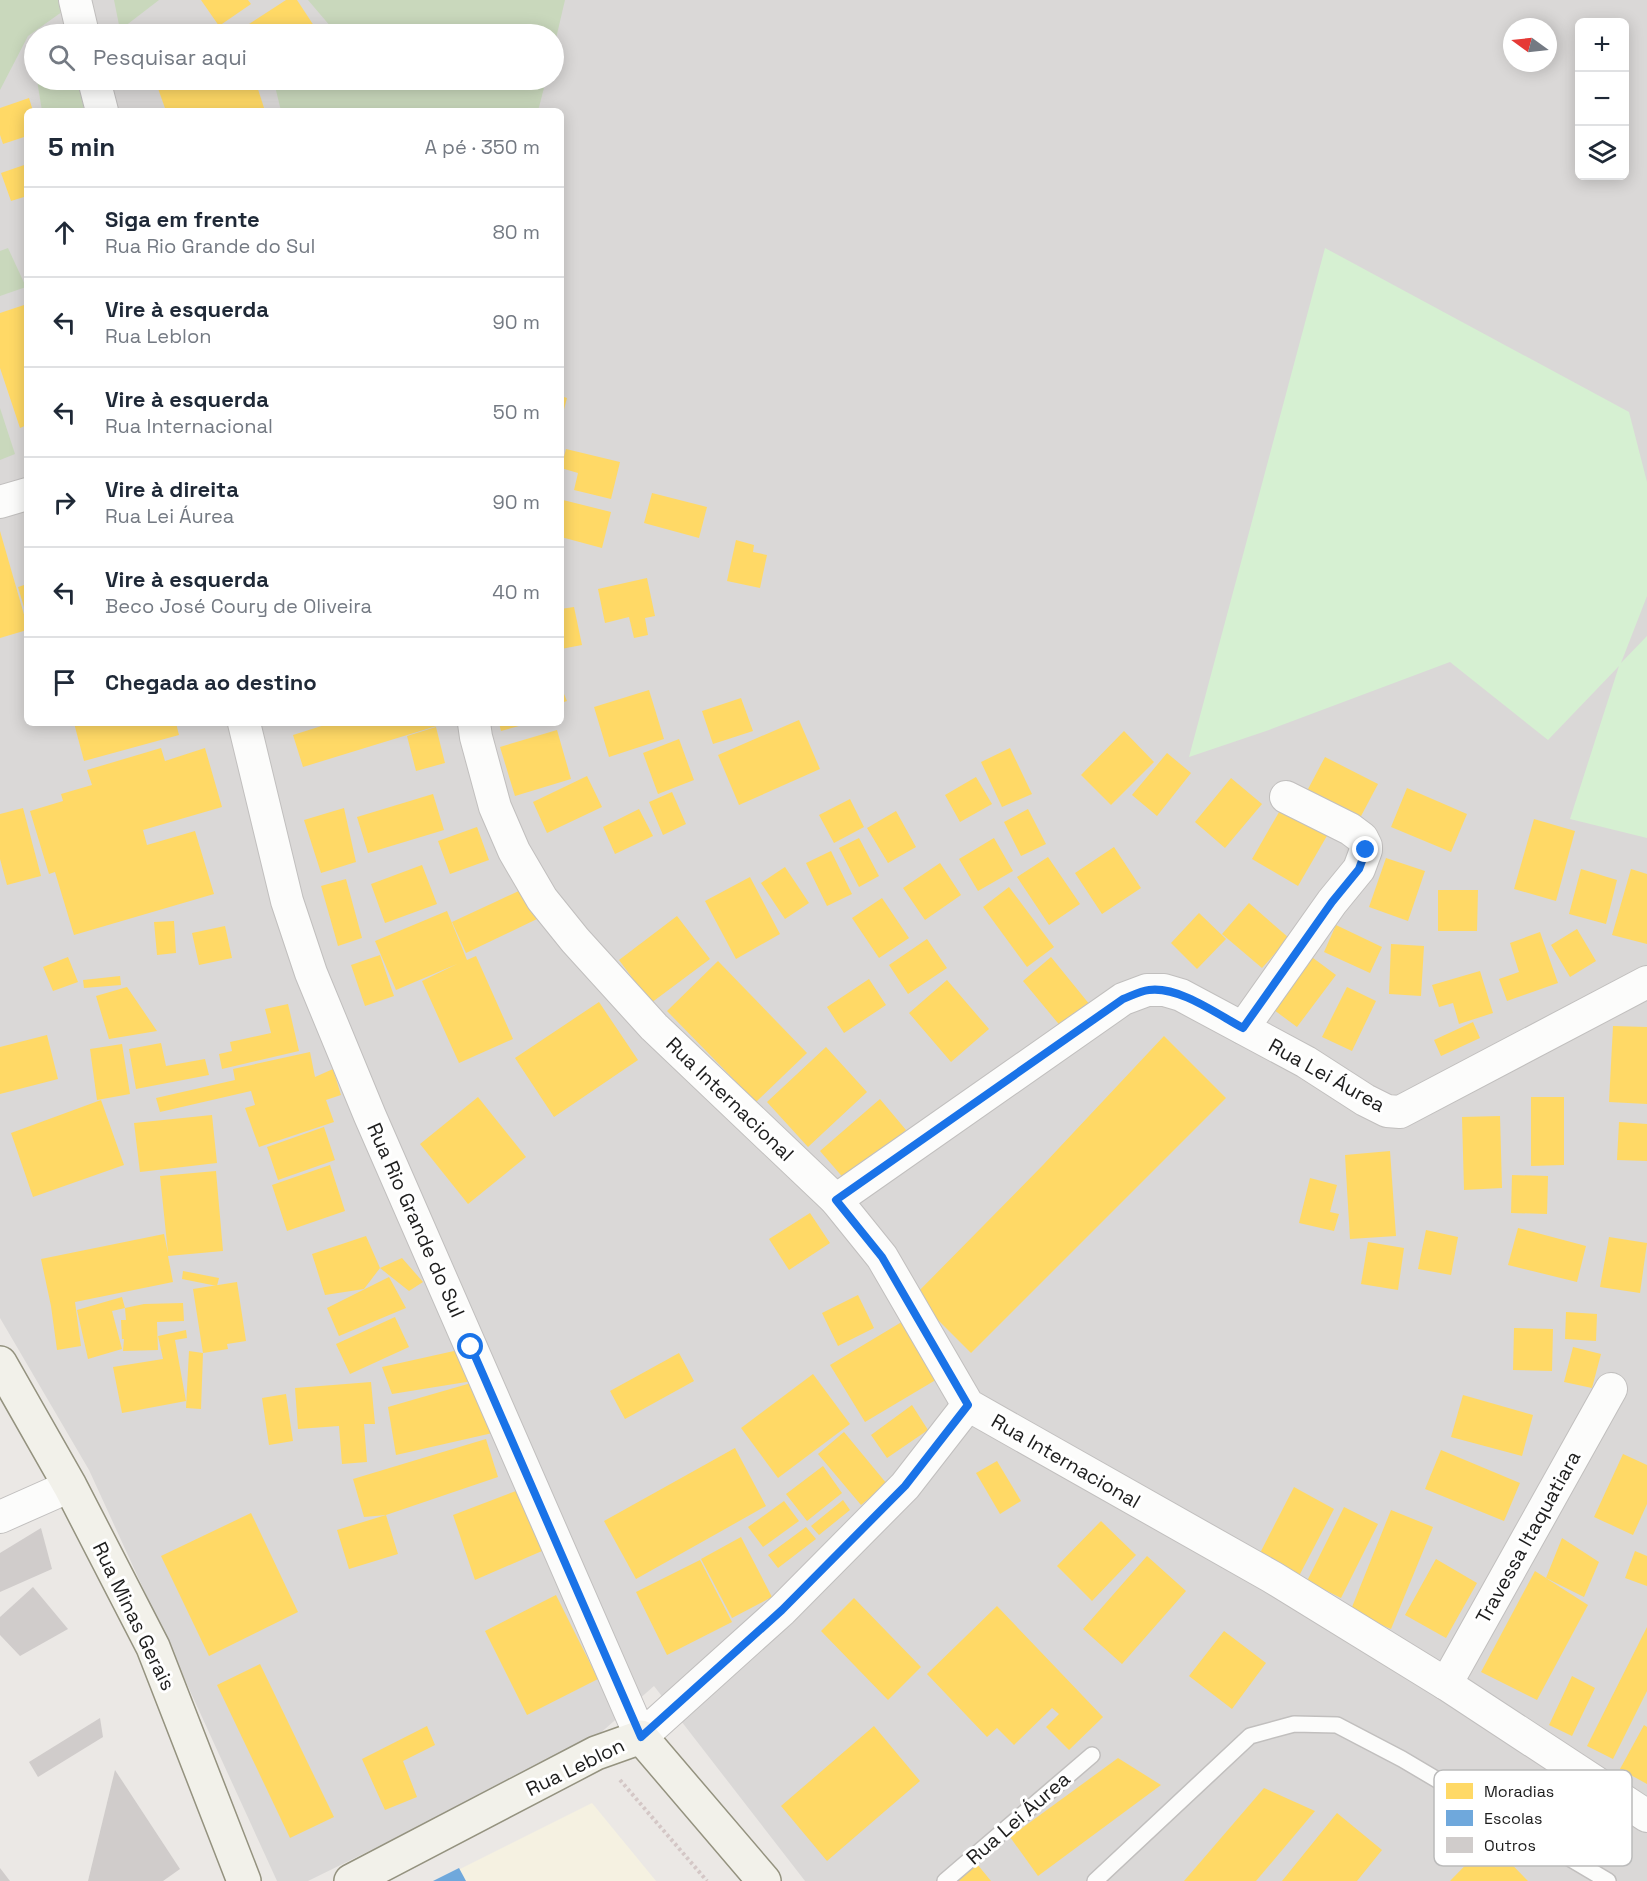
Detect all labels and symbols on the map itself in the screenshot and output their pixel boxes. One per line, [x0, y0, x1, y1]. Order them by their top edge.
north arrow [1503, 18, 1557, 72]
route end [1352, 836, 1378, 862]
street label: Rua Internacional [661, 1031, 799, 1167]
street label: Rua Lei Áurea [1264, 1032, 1390, 1118]
street label: Rua Rio Grande do Sul [361, 1119, 471, 1321]
route start [457, 1333, 483, 1359]
street label: Rua Internacional [987, 1408, 1145, 1514]
street label: Travessa Itaquatiara [1470, 1446, 1586, 1628]
street label: Rua Minas Gerais [87, 1537, 181, 1695]
street label: Rua Leblon [521, 1732, 629, 1802]
street label: Rua Lei Áurea [961, 1766, 1075, 1870]
legend [1434, 1770, 1632, 1866]
text: Moradias [1484, 1781, 1554, 1802]
text: Escolas [1484, 1808, 1542, 1829]
text: Outros [1484, 1835, 1536, 1856]

